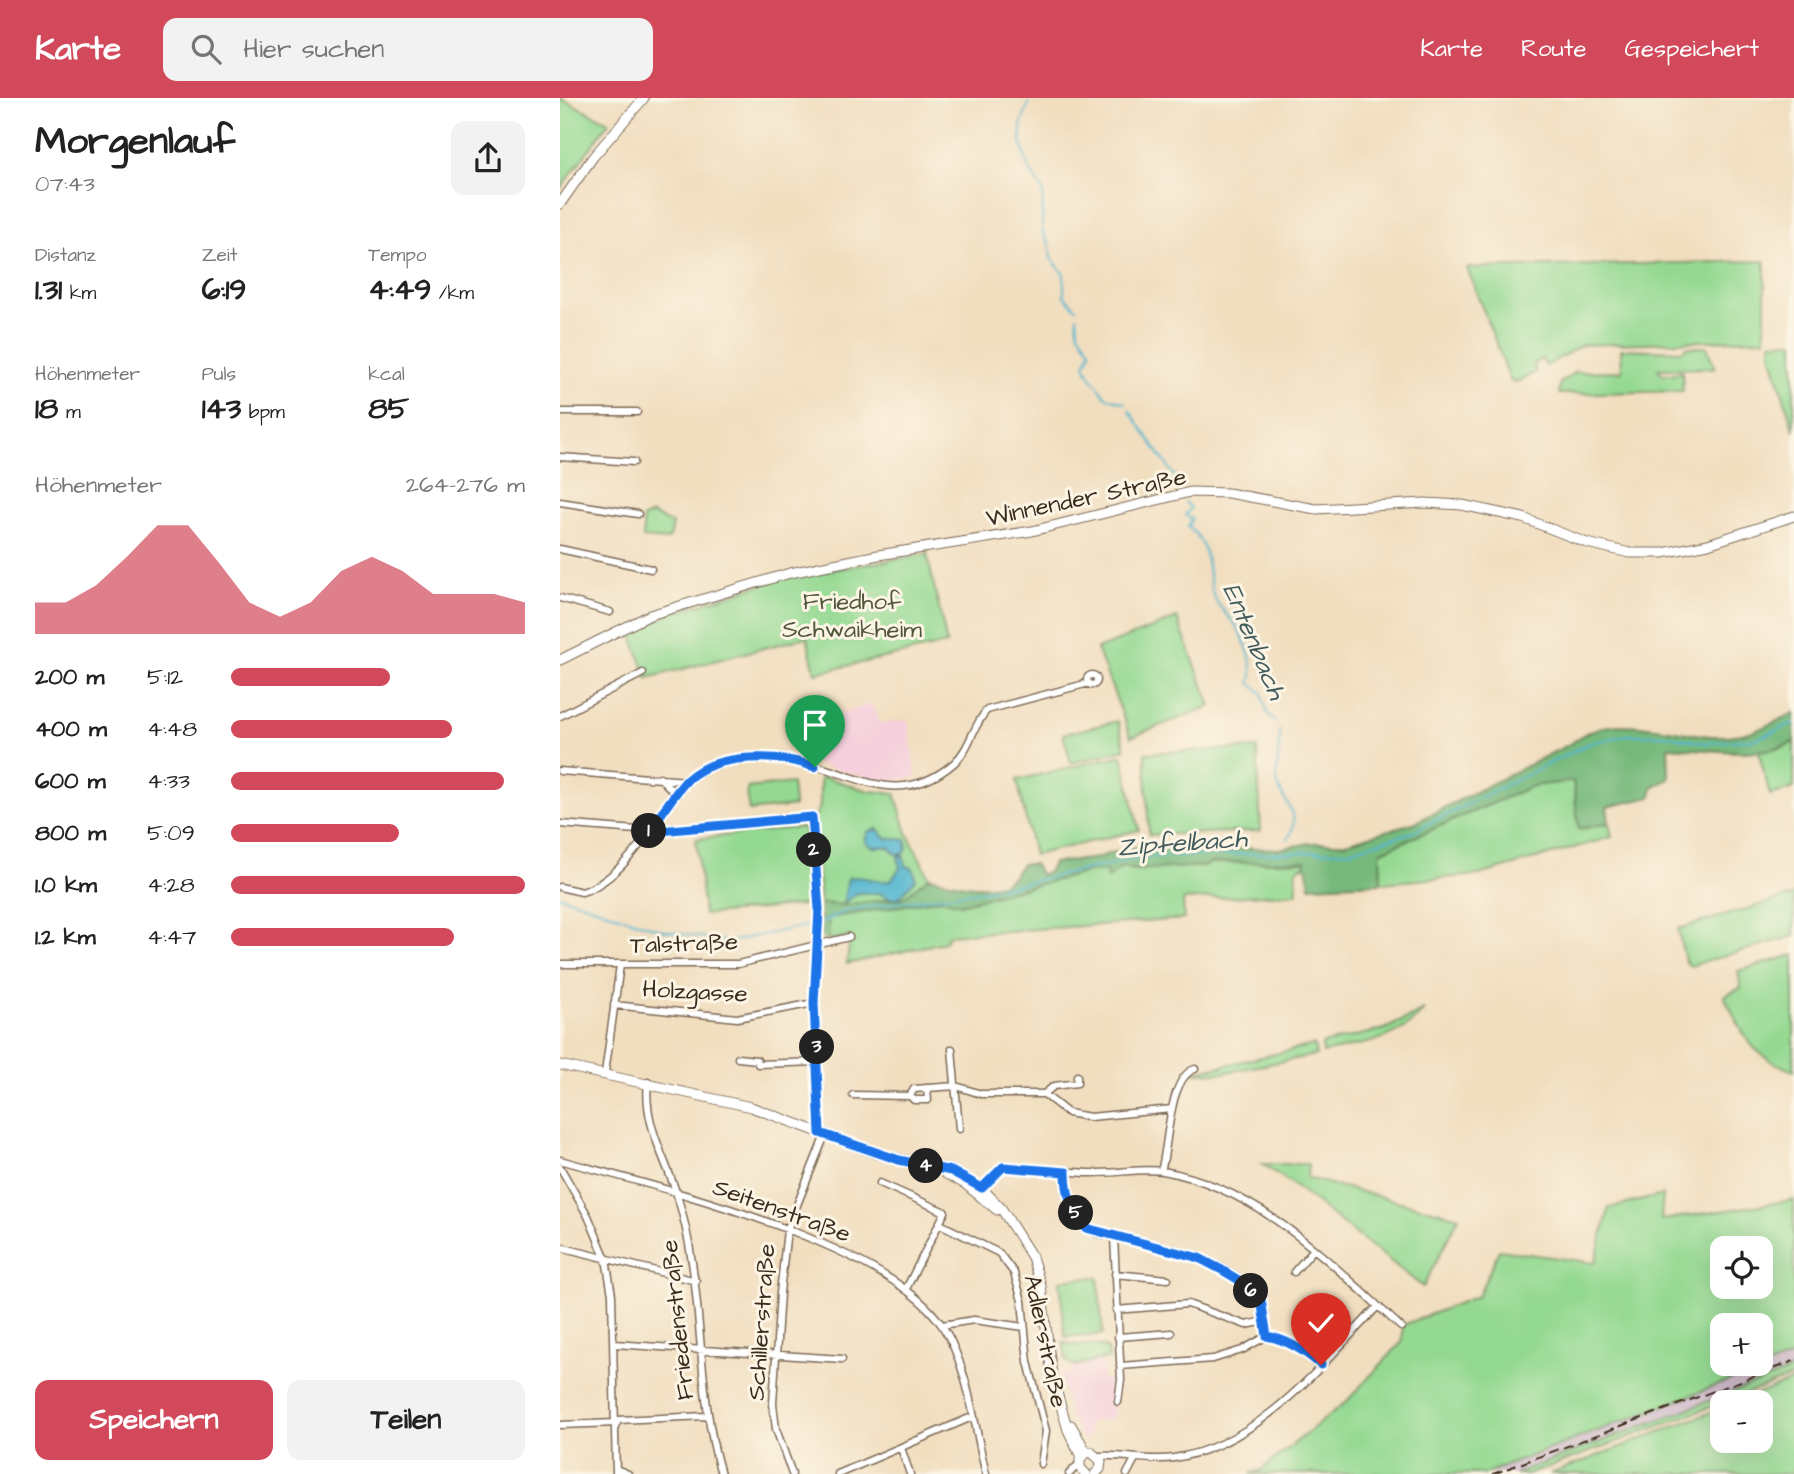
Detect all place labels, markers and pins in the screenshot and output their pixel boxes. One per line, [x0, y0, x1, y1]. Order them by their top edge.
pin [785, 695, 845, 767]
pin: 1 [632, 814, 666, 848]
pin: 2 [796, 832, 832, 868]
pin: 3 [800, 1030, 834, 1065]
pin: 4 [908, 1148, 944, 1184]
pin: 5 [1058, 1196, 1094, 1230]
pin: 6 [1234, 1274, 1268, 1308]
pin [1291, 1293, 1351, 1365]

